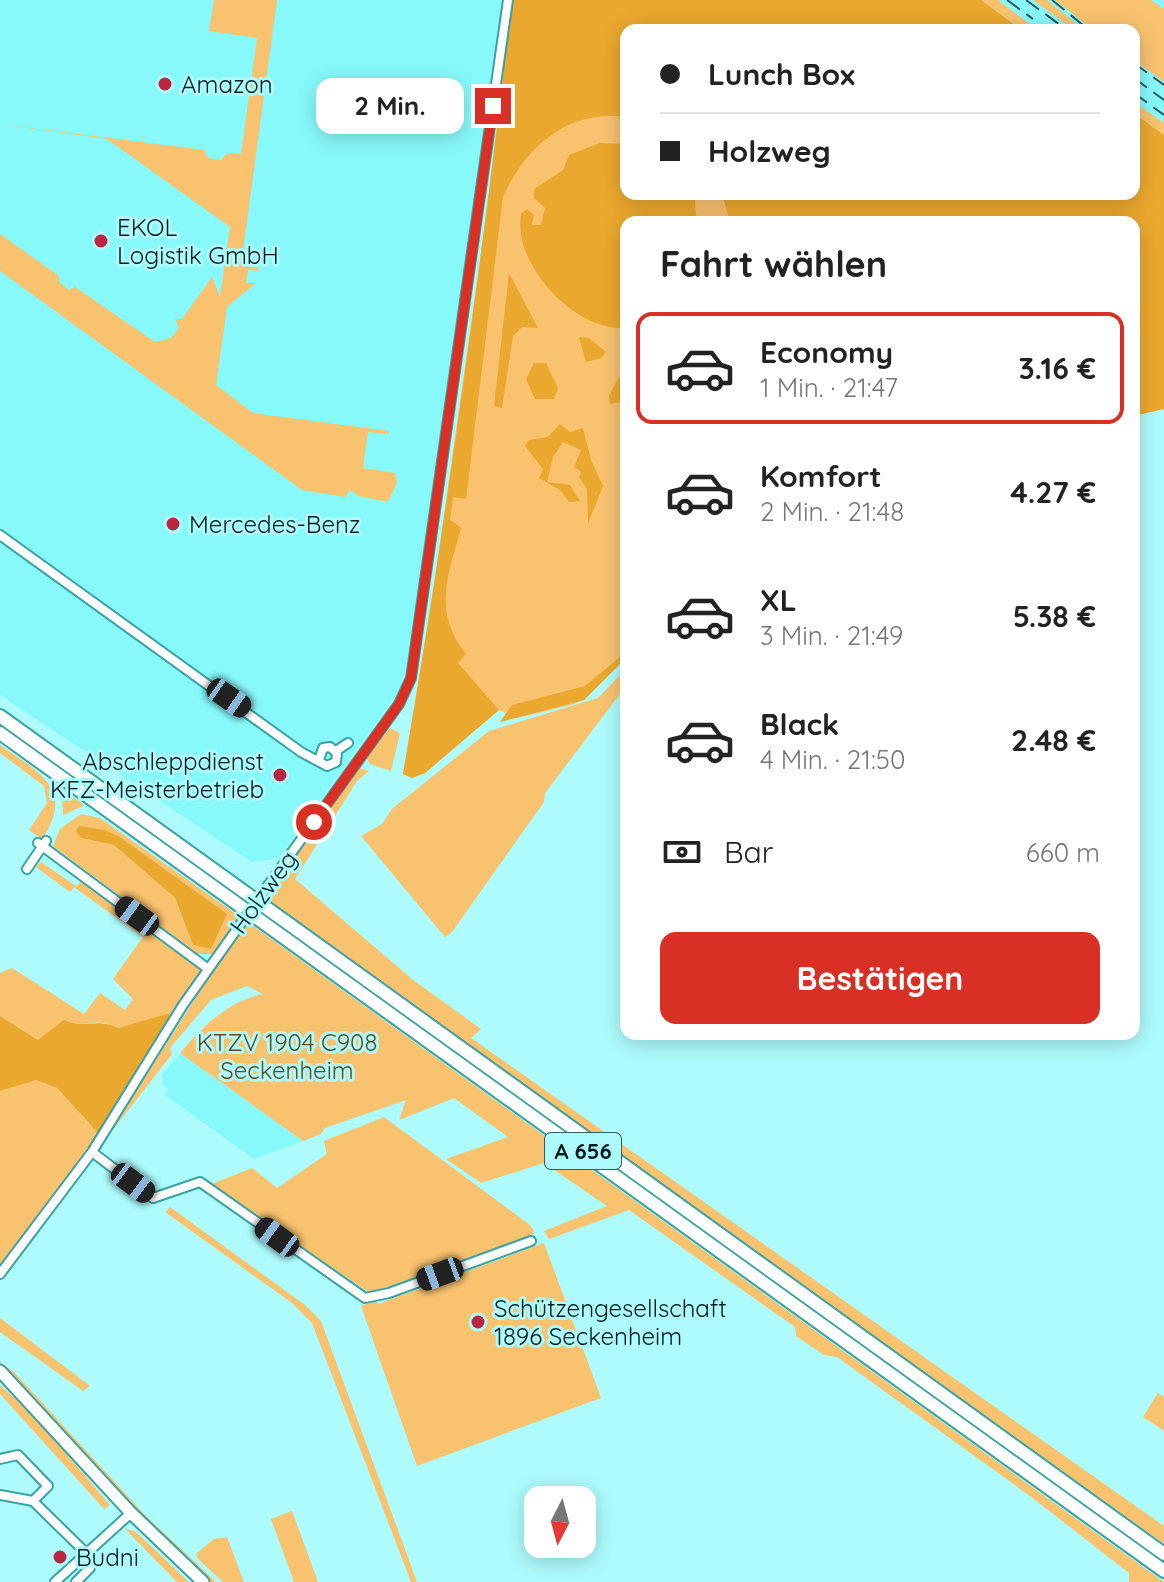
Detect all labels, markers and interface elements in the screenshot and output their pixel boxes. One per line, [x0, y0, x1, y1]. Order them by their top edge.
text: Lunch Box [708, 55, 855, 93]
place label: Amazon [181, 69, 273, 99]
marker: Amazon [156, 75, 174, 93]
callout: 2 Min. [317, 78, 465, 134]
route end [475, 88, 511, 124]
text: 2 Min. [354, 89, 426, 122]
text: Holzweg [708, 132, 831, 170]
place label: EKOL Logistik GmbH [117, 212, 279, 270]
marker: EKOL Logistik GmbH [92, 232, 110, 250]
text: Fahrt wählen [660, 241, 887, 286]
icon: car [664, 332, 736, 404]
text: Economy [760, 333, 893, 371]
text: 3.16 € [1018, 349, 1096, 387]
text: 1 Min. · 21:47 [760, 371, 898, 404]
icon: car [664, 456, 736, 528]
text: Komfort [760, 457, 882, 495]
text: 4.27 € [1010, 473, 1096, 511]
text: 2 Min. · 21:48 [760, 495, 904, 528]
place label: Mercedes-Benz [189, 509, 360, 539]
marker: Mercedes-Benz [164, 515, 182, 533]
icon: car [664, 580, 736, 652]
text: XL [760, 581, 797, 619]
text: 5.38 € [1013, 597, 1096, 635]
text: 3 Min. · 21:49 [760, 619, 903, 652]
car [202, 674, 256, 722]
icon: car [664, 704, 736, 776]
text: Black [760, 705, 839, 743]
text: 2.48 € [1011, 721, 1096, 759]
text: 4 Min. · 21:50 [760, 743, 905, 776]
place label: Abschleppdienst KFZ-Meisterbetrieb [50, 746, 264, 804]
marker: Abschleppdienst KFZ-Meisterbetrieb [271, 766, 289, 784]
route start [296, 804, 332, 840]
icon: cash [660, 830, 704, 874]
text: Bar [724, 833, 773, 871]
text: 660 m [1026, 836, 1100, 869]
street label: Holzweg [223, 845, 303, 939]
car [111, 892, 163, 940]
button: Bestätigen [660, 932, 1100, 1024]
park label: KTZV 1904 C908 Seckenheim [197, 1027, 377, 1085]
road number: A 656 [545, 1133, 621, 1169]
car [107, 1159, 159, 1207]
car [251, 1213, 303, 1261]
car [413, 1255, 467, 1293]
place label: Schützengesellschaft 1896 Seckenheim [494, 1293, 727, 1351]
marker: Schützengesellschaft 1896 Seckenheim [469, 1313, 487, 1331]
north arrow [524, 1486, 596, 1558]
map controls [524, 1486, 596, 1558]
place label: Budni [76, 1542, 139, 1572]
marker: Budni [51, 1548, 69, 1566]

